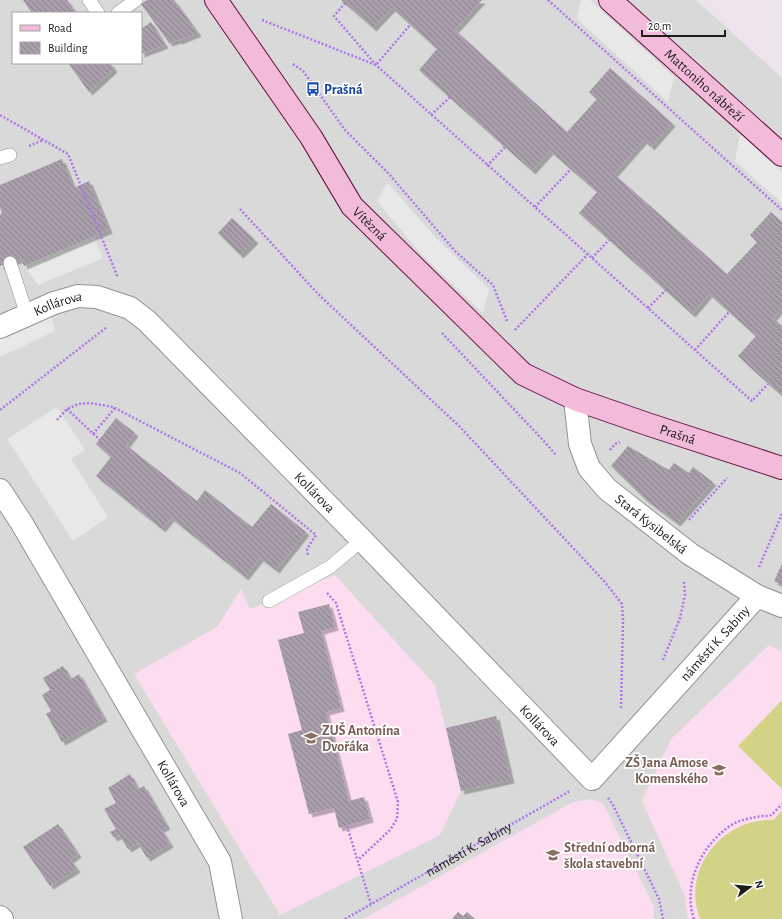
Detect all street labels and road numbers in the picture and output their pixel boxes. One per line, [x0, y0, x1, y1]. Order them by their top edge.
street label: Mattoniho nábřeží [662, 47, 746, 125]
street label: Vítězná [349, 205, 389, 244]
street label: Kollárova [32, 290, 83, 319]
street label: Prašná [658, 423, 698, 448]
street label: Kollárova [291, 470, 337, 516]
street label: Stará Kysibelská [612, 492, 690, 557]
street label: náměstí K. Sabiny [678, 603, 753, 684]
street label: Kollárova [517, 703, 562, 749]
street label: Kollárova [154, 758, 192, 810]
street label: náměstí K. Sabiny [424, 820, 514, 880]

